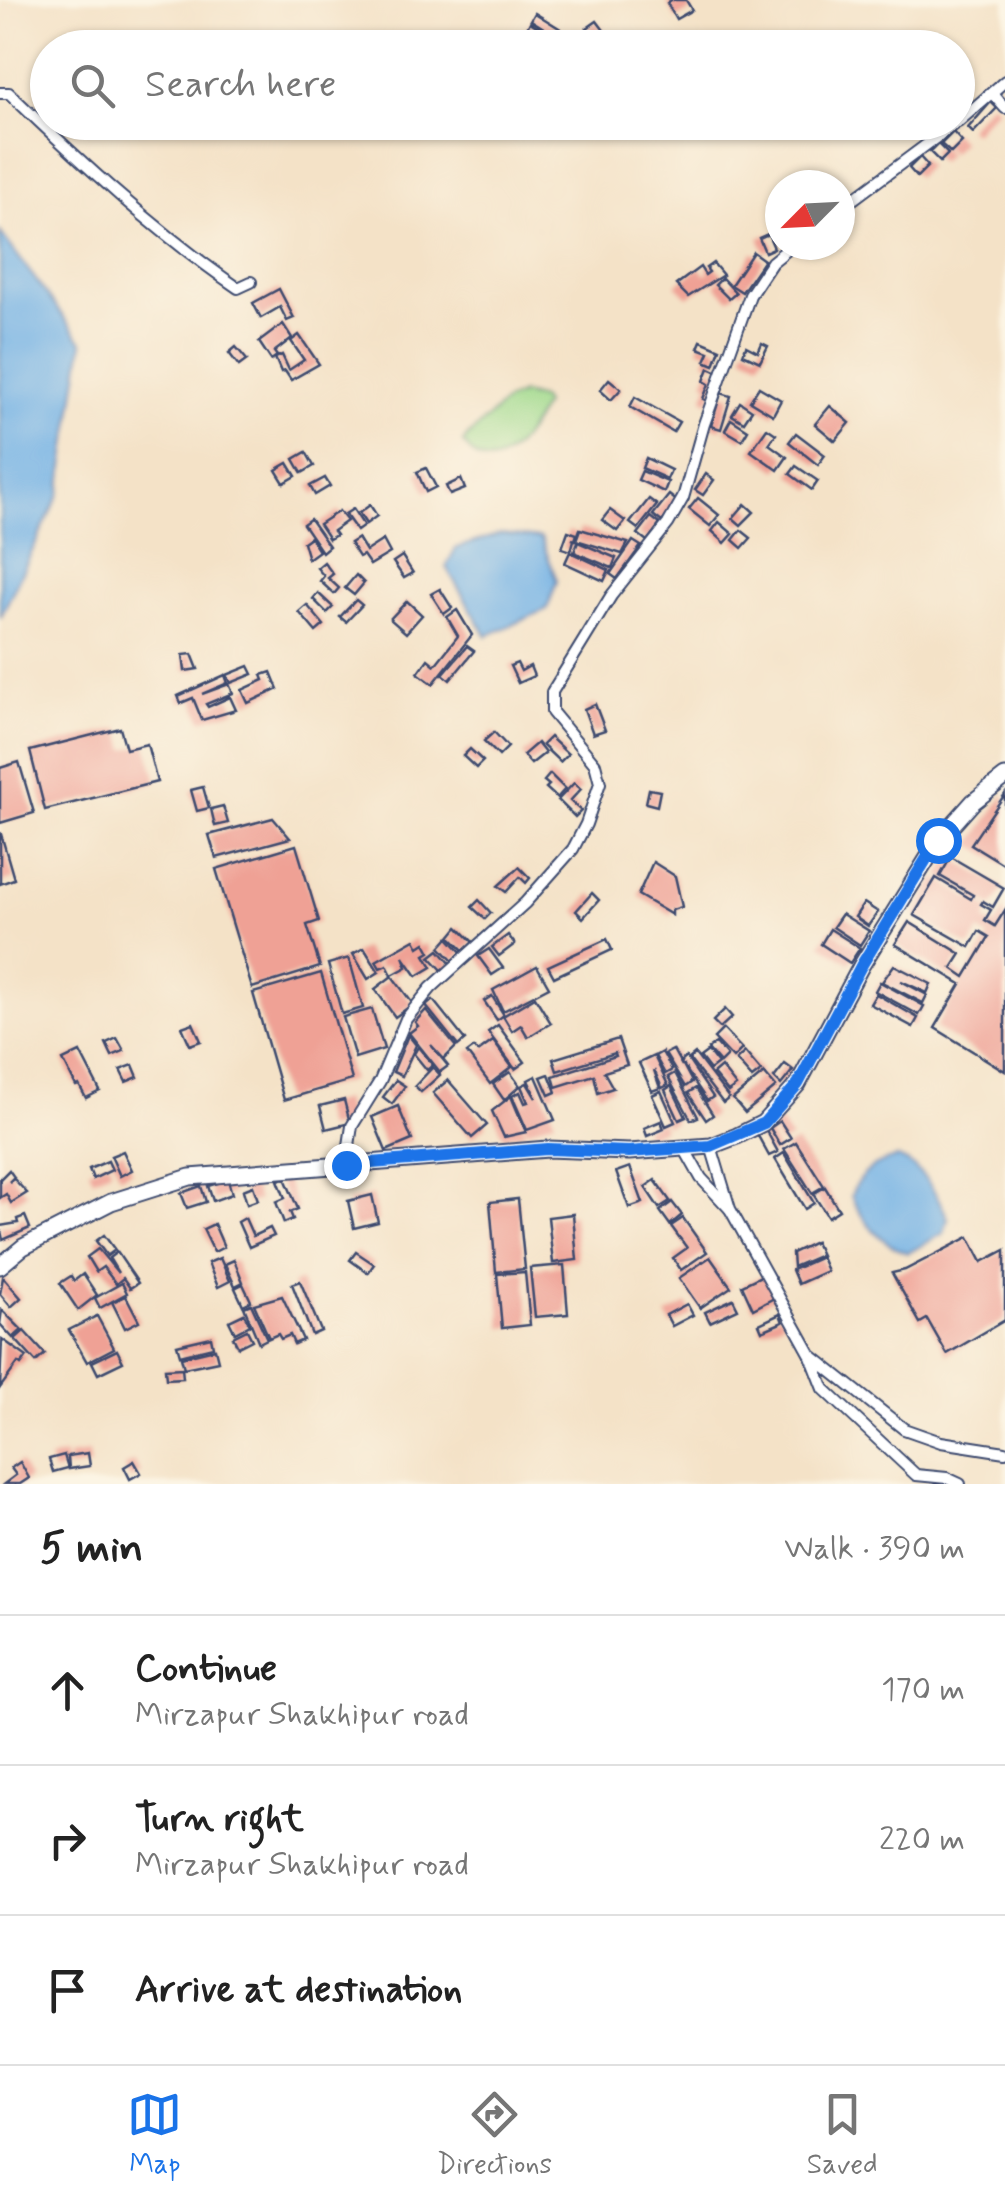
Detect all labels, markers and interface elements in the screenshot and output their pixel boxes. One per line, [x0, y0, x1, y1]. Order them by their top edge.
search box [30, 30, 975, 140]
icon: search [65, 58, 120, 113]
text: Search here [145, 61, 336, 110]
north arrow [765, 170, 855, 260]
route start [916, 818, 962, 864]
route end [324, 1143, 370, 1189]
text: 5 min [40, 1522, 143, 1577]
text: Walk · 390 m [784, 1528, 965, 1570]
text: Continue [135, 1645, 277, 1694]
icon: ahead [40, 1663, 95, 1718]
text: 170 m [881, 1669, 965, 1711]
text: Mirzapur Shakhipur road [135, 1694, 469, 1736]
text: Turn right [135, 1795, 304, 1844]
icon: right [40, 1813, 95, 1868]
text: 220 m [879, 1819, 965, 1861]
text: Mirzapur Shakhipur road [135, 1844, 469, 1886]
icon: arrive [40, 1963, 95, 2018]
text: Arrive at destination [135, 1966, 462, 2015]
tab: Map [127, 2087, 182, 2184]
tab: Directions [437, 2087, 552, 2184]
tab: Saved [807, 2087, 878, 2184]

